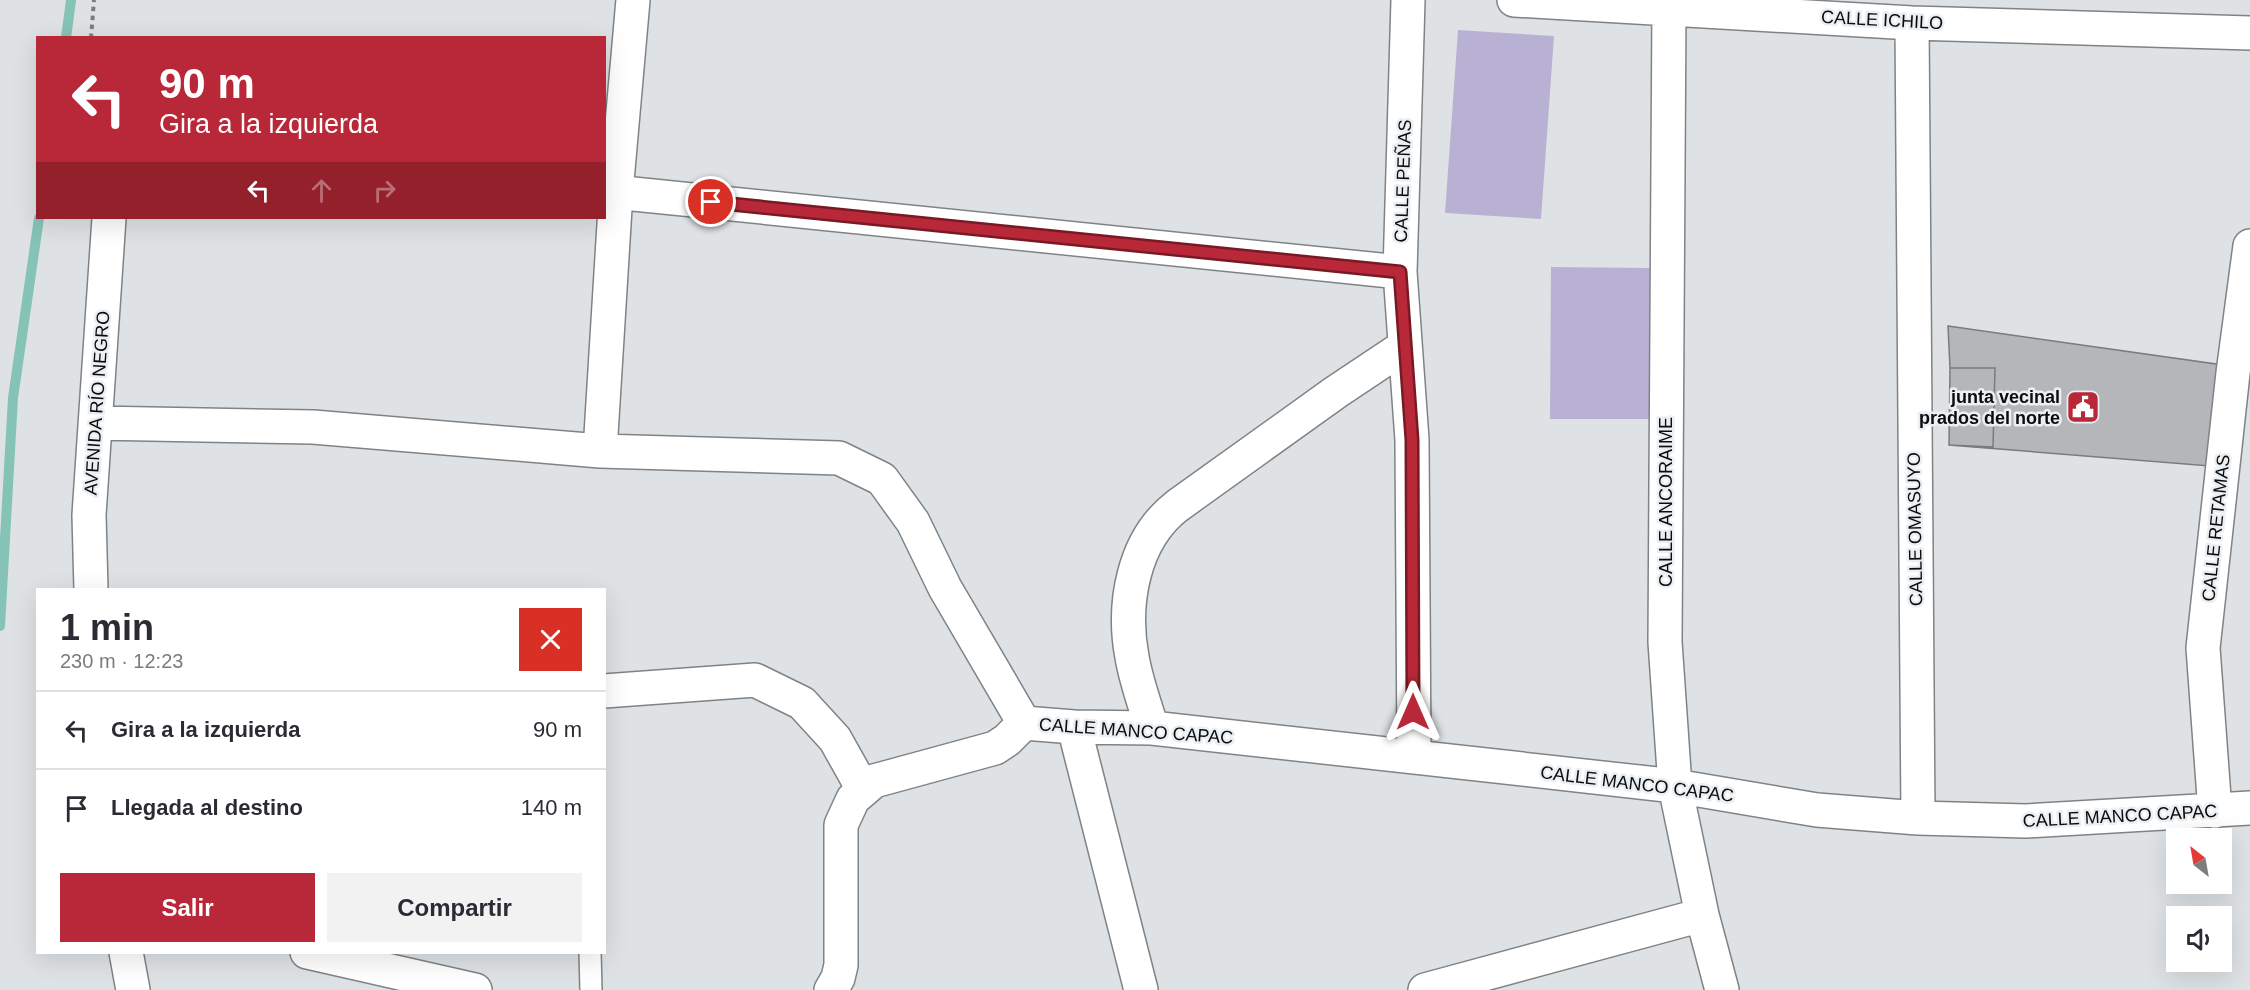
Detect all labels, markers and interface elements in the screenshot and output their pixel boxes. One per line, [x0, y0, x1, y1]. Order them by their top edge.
street label: CALLE ICHILO [1821, 7, 1943, 33]
icon: left [60, 60, 138, 138]
text: 90 m [159, 60, 255, 107]
text: Gira a la izquierda [159, 109, 378, 139]
street label: CALLE PEÑAS [1390, 119, 1415, 243]
icon: left [242, 174, 275, 207]
icon: ahead [305, 174, 338, 207]
icon: right [368, 174, 401, 207]
pin [685, 176, 736, 227]
icon: arrive [694, 185, 727, 218]
street label: AVENIDA RÍO NEGRO [81, 310, 113, 496]
place label: junta vecinal prados del norte [1919, 387, 2060, 428]
public building icon: junta vecinal prados del norte [2065, 389, 2101, 425]
street label: CALLE ANCORAIME [1656, 417, 1676, 587]
street label: CALLE OMASUYO [1904, 452, 1926, 606]
street label: CALLE RETAMAS [2198, 453, 2234, 603]
text: 1 min [60, 607, 154, 648]
button: close [519, 608, 582, 671]
text: 230 m · 12:23 [60, 650, 183, 672]
position arrow [1381, 680, 1445, 744]
icon: left [60, 714, 93, 747]
street label: CALLE MANCO CAPAC [1038, 714, 1234, 748]
text: Gira a la izquierda [111, 717, 301, 742]
text: 90 m [533, 717, 582, 742]
street label: CALLE MANCO CAPAC [1539, 762, 1735, 806]
icon: arrive [60, 792, 93, 825]
text: Llegada al destino [111, 795, 303, 820]
text: 140 m [521, 795, 582, 820]
street label: CALLE MANCO CAPAC [2022, 801, 2218, 831]
north arrow [2166, 828, 2232, 894]
map controls [2166, 828, 2232, 972]
button: Salir [60, 873, 315, 942]
button: Compartir [327, 873, 582, 942]
button: sound [2166, 906, 2232, 972]

